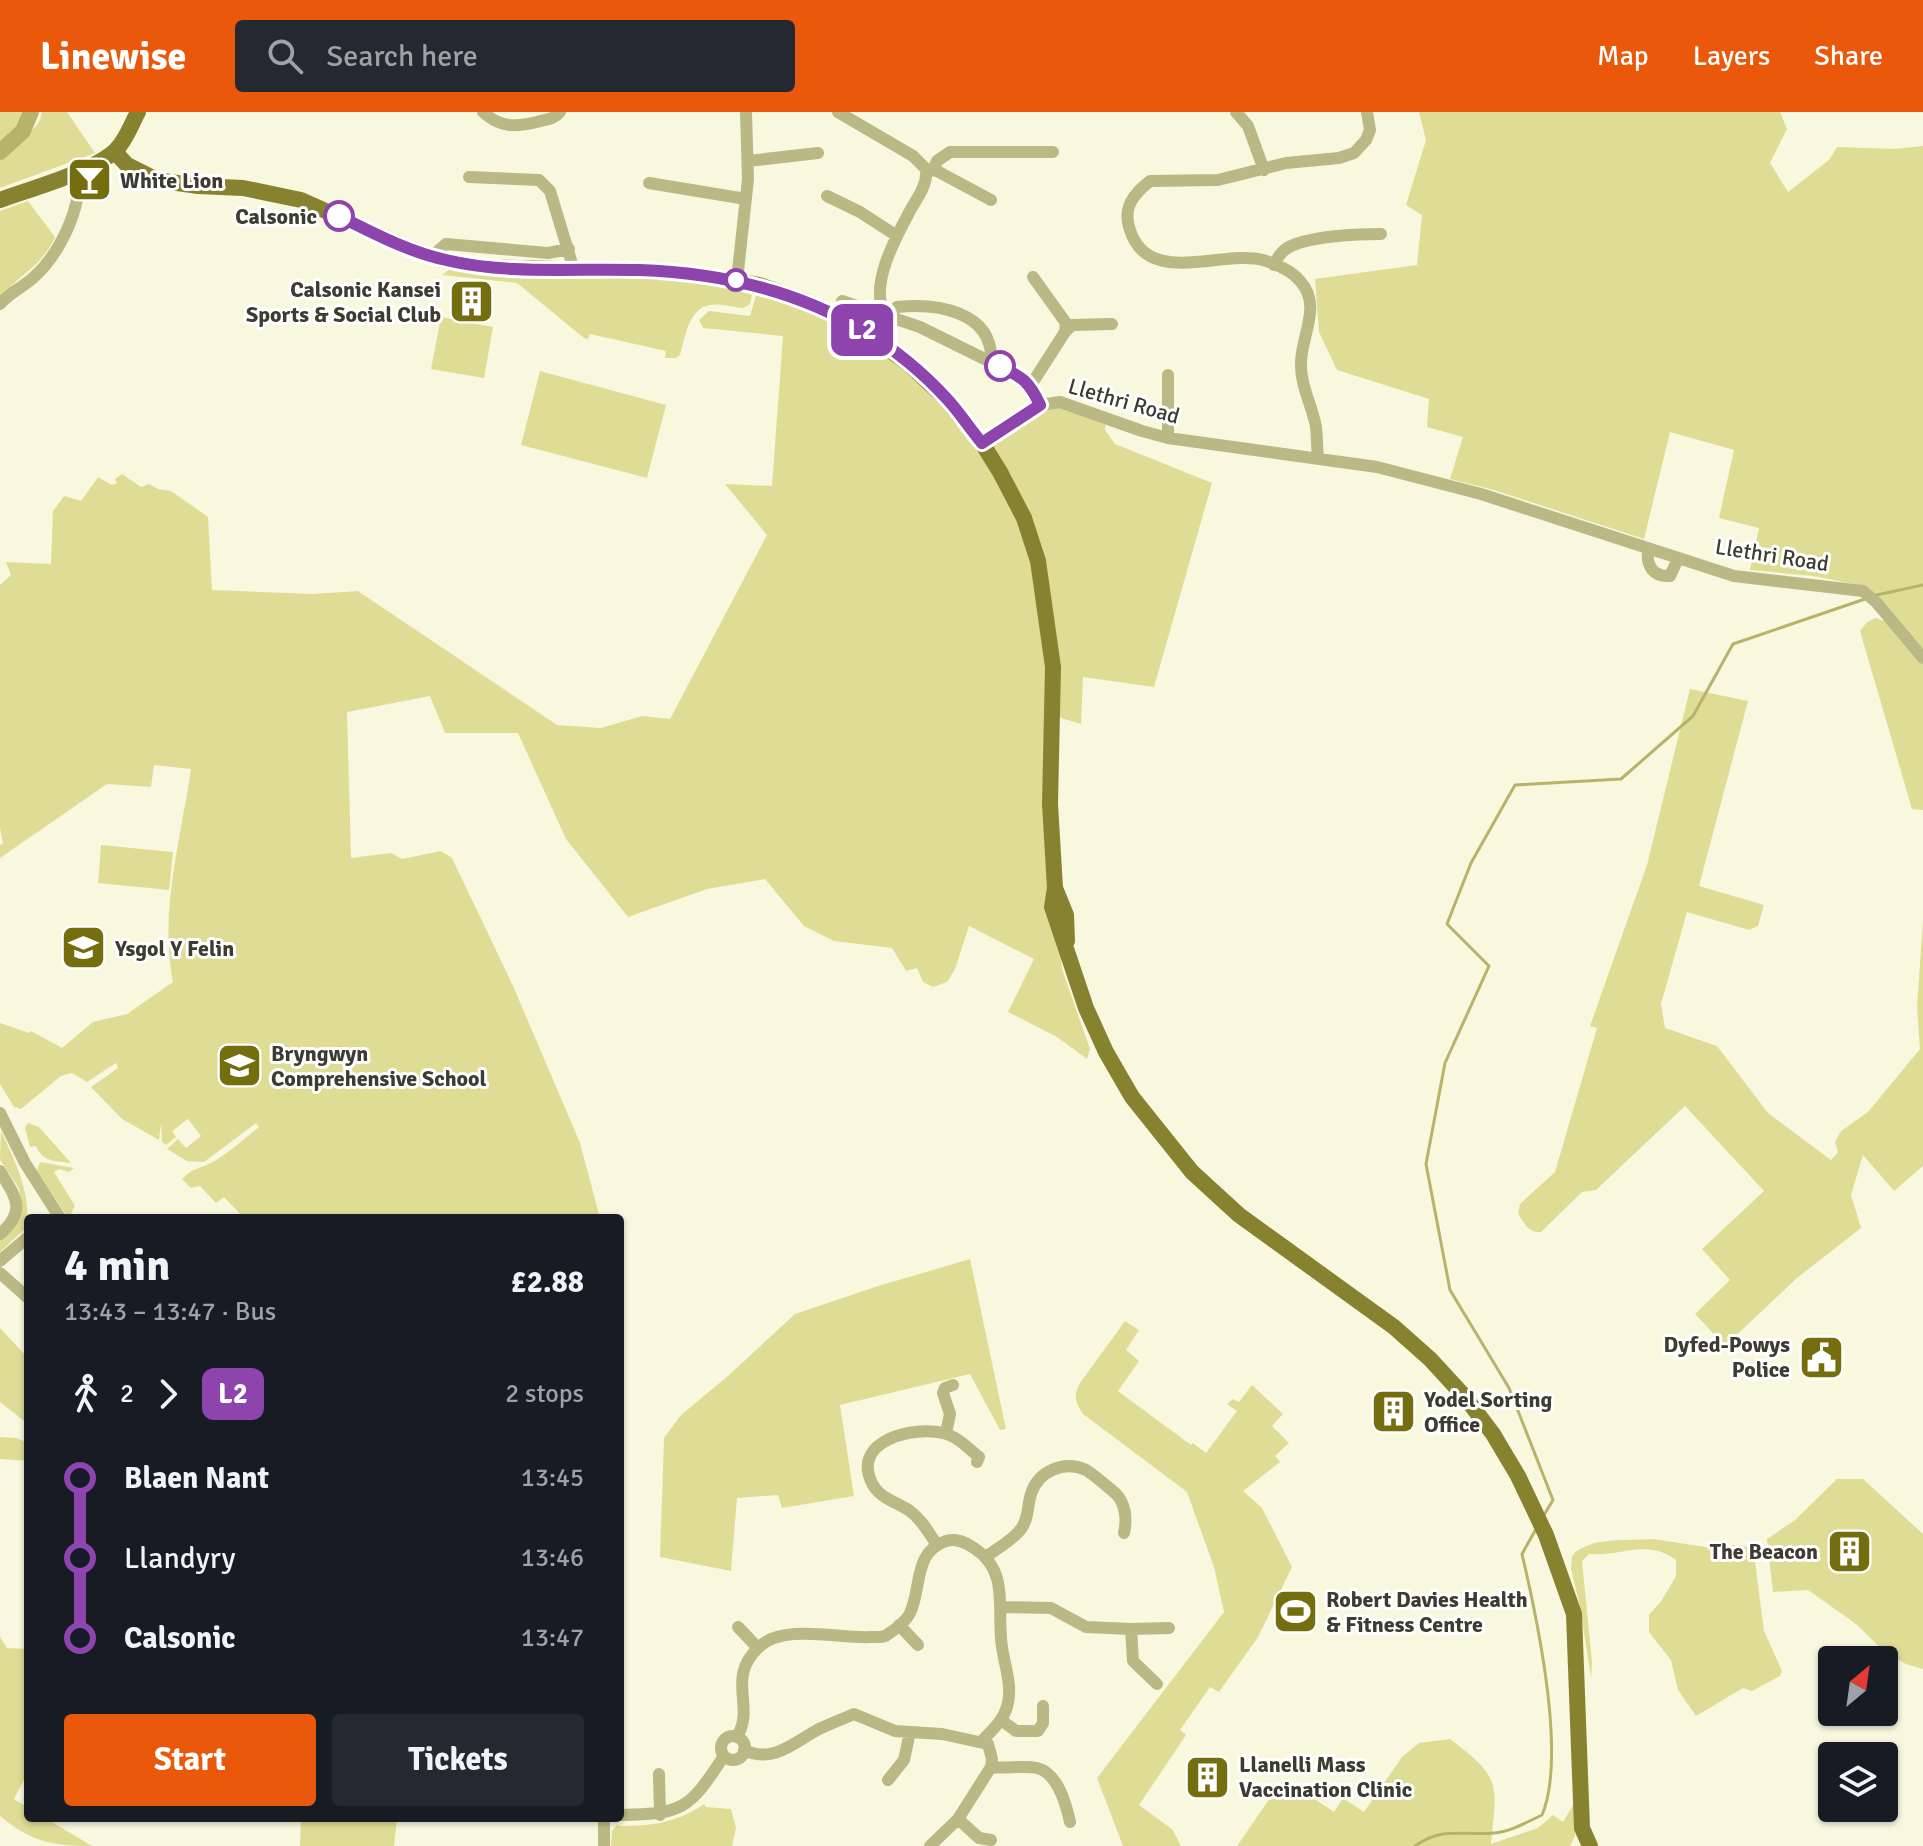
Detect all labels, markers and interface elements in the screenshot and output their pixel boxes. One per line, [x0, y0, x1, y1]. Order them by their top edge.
search box [235, 20, 795, 92]
text: Linewise [40, 33, 187, 80]
icon: search [263, 34, 307, 78]
text: Search here [327, 38, 478, 75]
text: Map [1597, 39, 1649, 73]
text: Layers [1693, 39, 1770, 73]
text: Share [1814, 39, 1883, 73]
bar icon: White Lion [65, 156, 113, 204]
place label: White Lion [120, 167, 223, 194]
marker: Calsonic [324, 201, 354, 231]
place label: Calsonic [235, 203, 317, 230]
unlabelled marker [725, 269, 747, 291]
place label: Calsonic Kansei Sports & Social Club [246, 276, 441, 328]
building icon: Calsonic Kansei Sports & Social Club [448, 278, 496, 326]
line badge: L2 [826, 304, 898, 356]
text: L2 [847, 313, 877, 347]
unlabelled marker [985, 351, 1015, 381]
street label: Llethri Road [1065, 372, 1183, 430]
street label: Llethri Road [1713, 533, 1831, 577]
school or university icon: Ysgol Y Felin [60, 924, 108, 972]
place label: Ysgol Y Felin [114, 935, 234, 962]
place label: Bryngwyn Comprehensive School [271, 1040, 487, 1092]
school or university icon: Bryngwyn Comprehensive School [216, 1042, 264, 1090]
text: 4 min [64, 1239, 170, 1293]
text: £2.88 [511, 1264, 584, 1301]
text: 13:43 – 13:47 · Bus [64, 1296, 276, 1328]
place label: Dyfed-Powys Police [1664, 1331, 1790, 1383]
public building icon: Dyfed-Powys Police [1797, 1333, 1845, 1381]
icon: walk [64, 1372, 108, 1416]
icon: forward [146, 1372, 190, 1416]
text: L2 [218, 1377, 248, 1411]
text: 2 [120, 1378, 134, 1410]
text: 2 stops [505, 1378, 584, 1410]
place label: Yodel Sorting Office [1423, 1386, 1553, 1438]
building icon: Yodel Sorting Office [1369, 1388, 1417, 1436]
text: Blaen Nant [124, 1460, 269, 1497]
text: 13:45 [521, 1462, 584, 1494]
building icon: The Beacon [1825, 1527, 1873, 1575]
place label: The Beacon [1710, 1538, 1818, 1565]
text: Llandyry [124, 1540, 236, 1577]
text: 13:46 [521, 1542, 584, 1574]
place label: Robert Davies Health & Fitness Centre [1326, 1586, 1528, 1638]
sports icon: Robert Davies Health & Fitness Centre [1271, 1588, 1319, 1636]
text: Calsonic [124, 1620, 236, 1657]
text: 13:47 [521, 1622, 584, 1654]
north arrow [1818, 1646, 1898, 1726]
map controls [1818, 1646, 1898, 1822]
button: Start [64, 1714, 316, 1806]
button: Tickets [332, 1714, 584, 1806]
button: layers [1818, 1742, 1898, 1822]
place label: Llanelli Mass Vaccination Clinic [1239, 1751, 1412, 1803]
building icon: Llanelli Mass Vaccination Clinic [1184, 1753, 1232, 1801]

